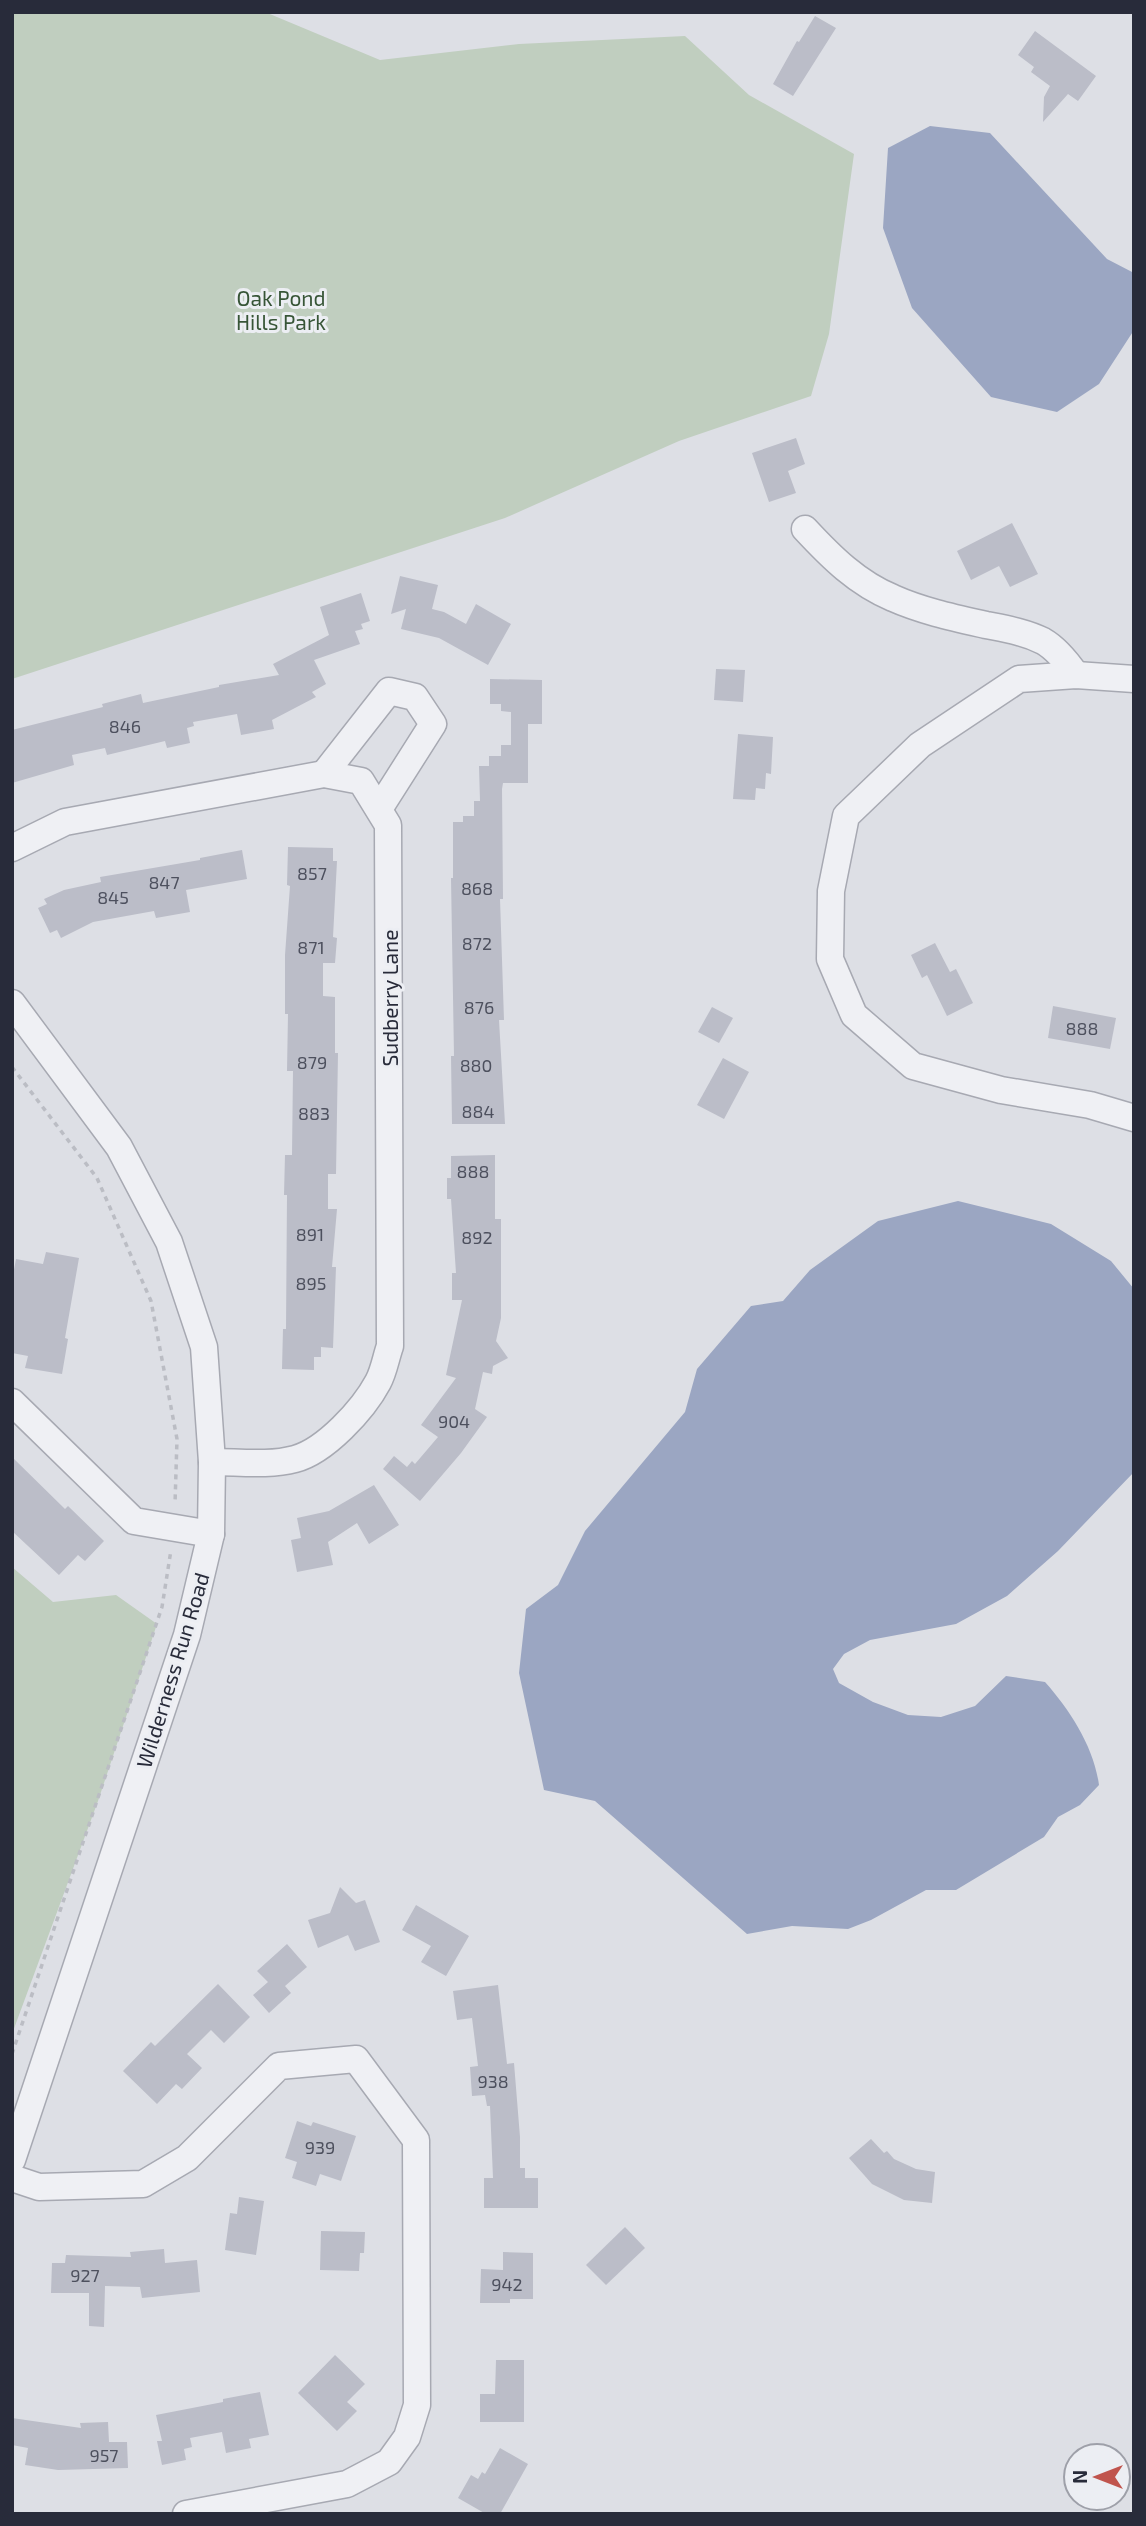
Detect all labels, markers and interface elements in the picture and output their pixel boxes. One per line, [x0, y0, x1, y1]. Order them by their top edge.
park label: Oak Pond Hills Park [236, 285, 326, 334]
house number: 846 [109, 715, 141, 737]
house number: 857 [297, 862, 327, 884]
house number: 847 [148, 871, 180, 893]
house number: 868 [461, 877, 493, 899]
house number: 845 [97, 886, 129, 908]
street label: Sudberry Lane [377, 929, 402, 1067]
house number: 872 [462, 932, 492, 954]
house number: 871 [297, 936, 325, 958]
house number: 876 [464, 996, 494, 1018]
house number: 888 [1066, 1017, 1098, 1039]
house number: 879 [297, 1051, 327, 1073]
house number: 880 [460, 1054, 492, 1076]
house number: 884 [462, 1100, 494, 1122]
house number: 883 [298, 1102, 330, 1124]
house number: 888 [457, 1160, 489, 1182]
house number: 891 [296, 1223, 324, 1245]
house number: 892 [461, 1226, 493, 1248]
house number: 895 [296, 1272, 326, 1294]
house number: 904 [438, 1410, 470, 1432]
street label: Wilderness Run Road [130, 1569, 214, 1771]
house number: 938 [477, 2070, 509, 2092]
house number: 939 [305, 2136, 335, 2158]
house number: 927 [70, 2264, 100, 2286]
house number: 942 [491, 2273, 523, 2295]
north arrow [1062, 2442, 1132, 2512]
house number: 957 [89, 2444, 119, 2466]
text: N [1068, 2470, 1091, 2484]

